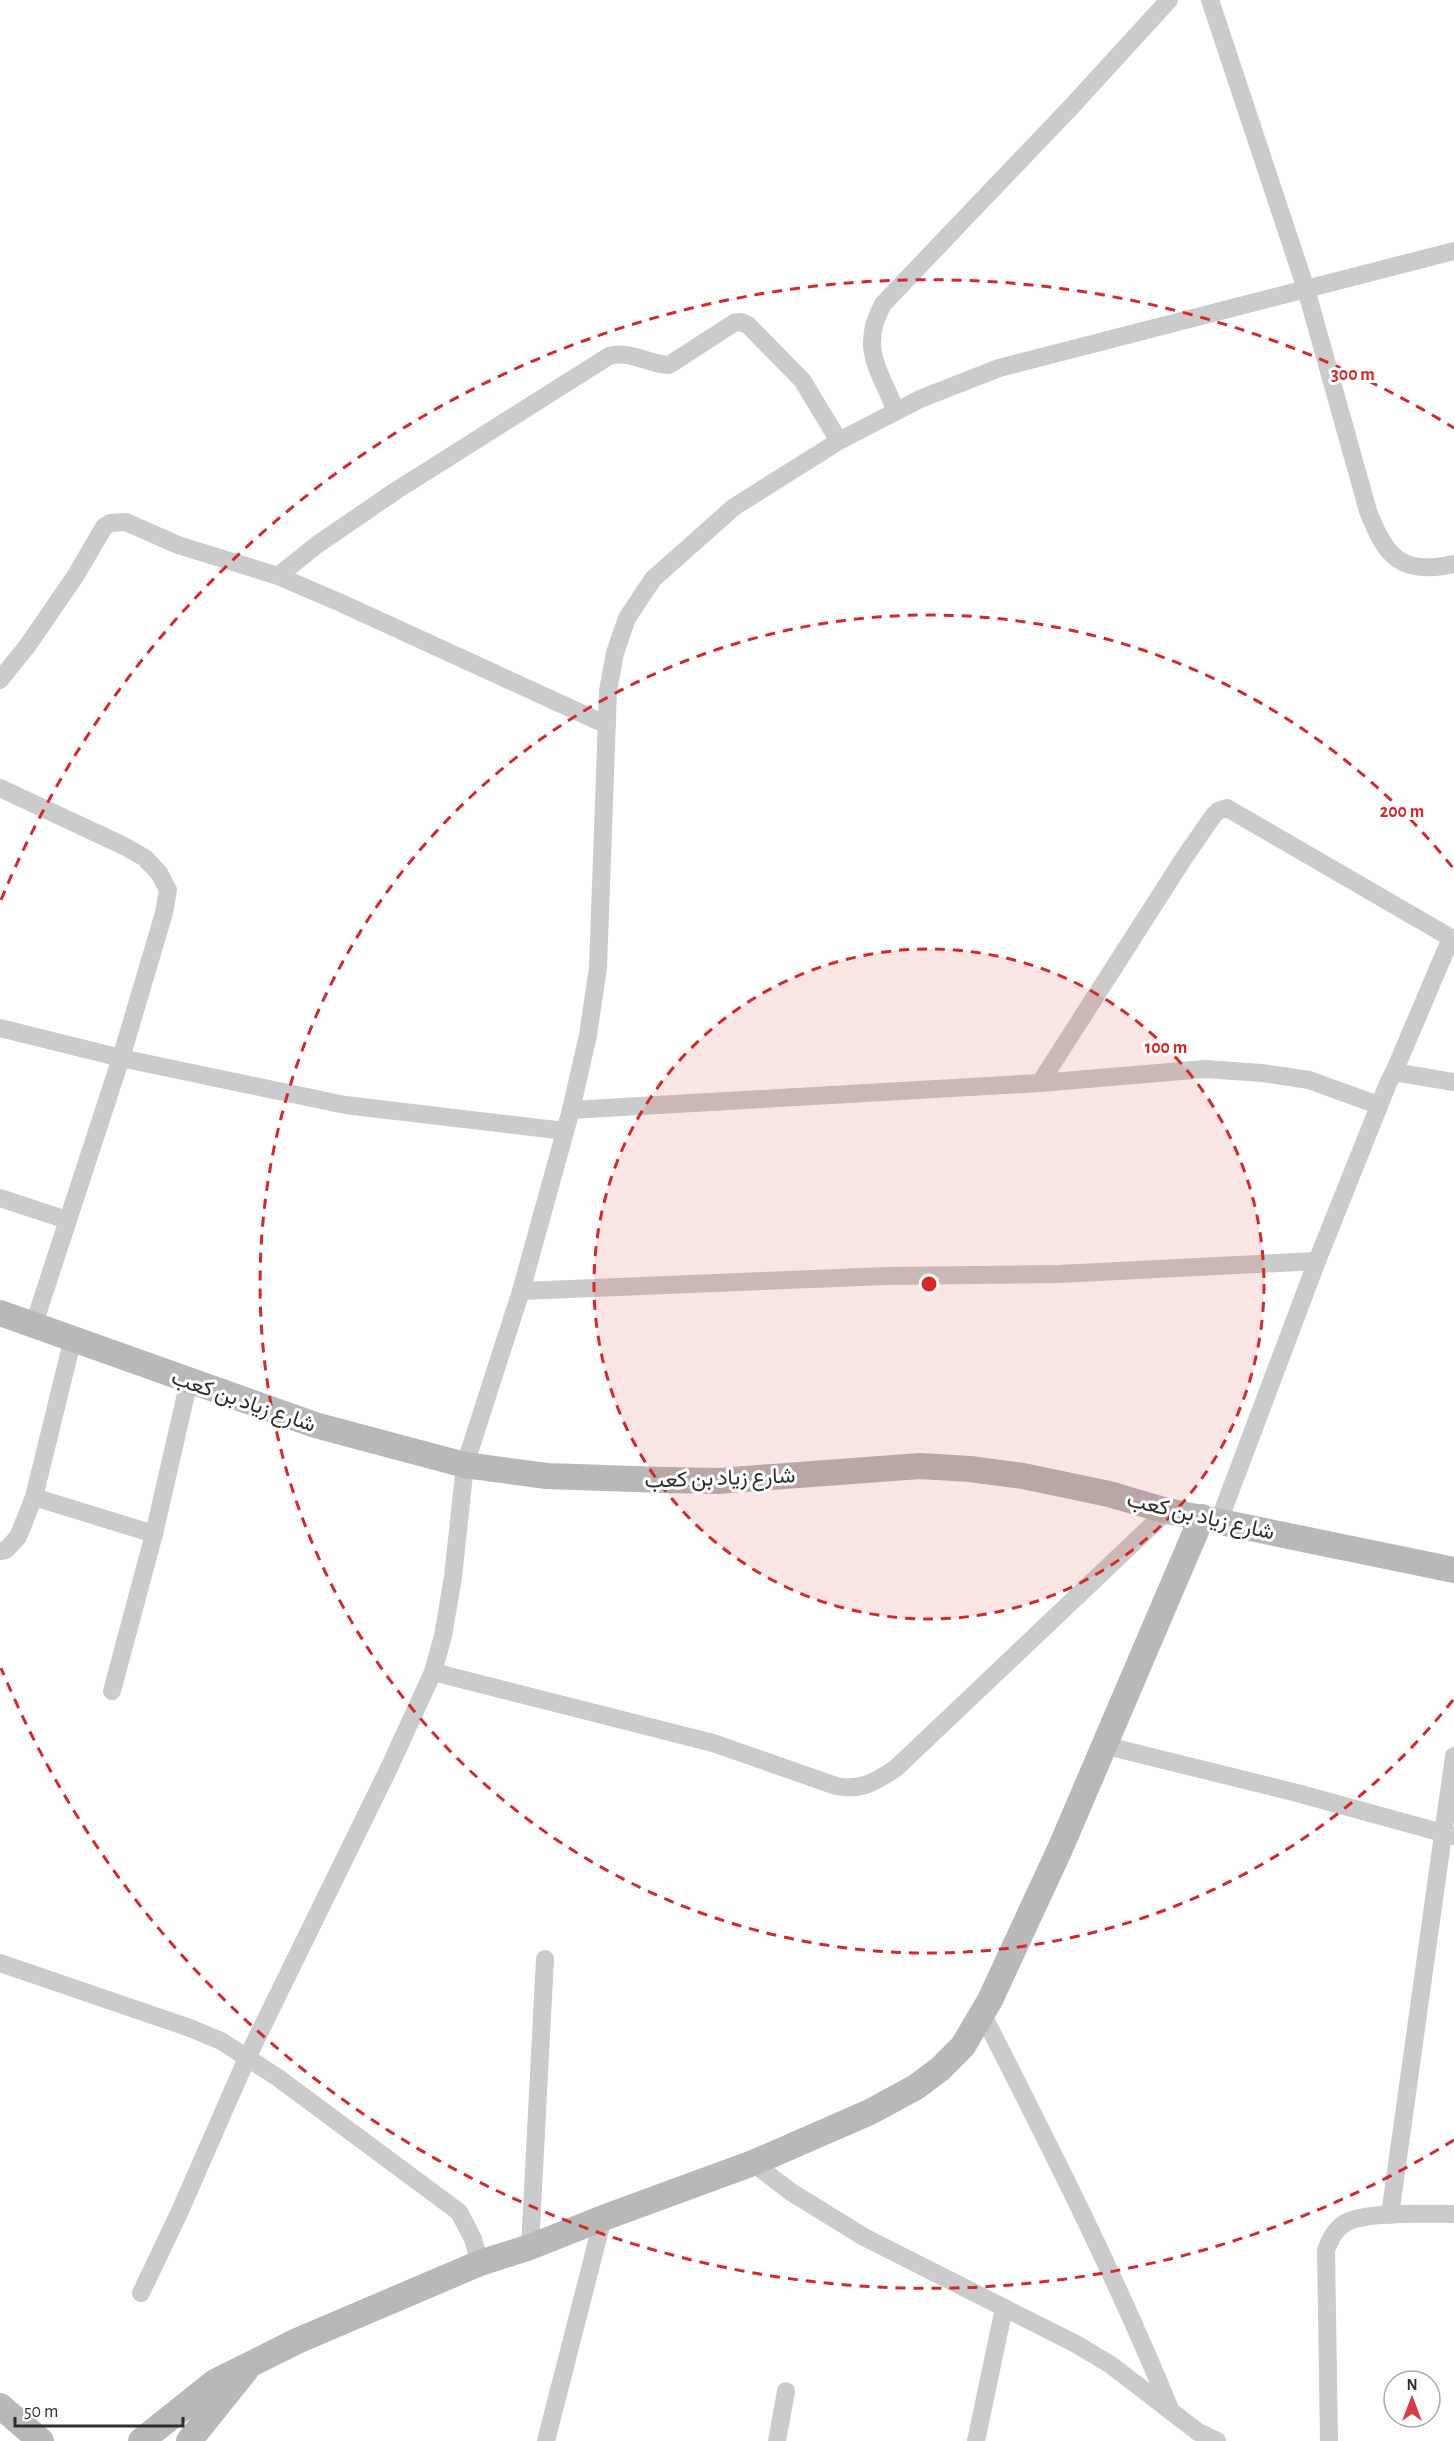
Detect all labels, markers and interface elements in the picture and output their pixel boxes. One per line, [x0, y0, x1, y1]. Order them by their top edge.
text: 300 m [1331, 366, 1375, 384]
text: 200 m [1380, 803, 1424, 821]
text: 100 m [1145, 1039, 1187, 1057]
centre of rings [919, 1274, 939, 1294]
street label: شارع زياد بن كعب [168, 1366, 319, 1439]
street label: شارع زياد بن كعب [644, 1464, 796, 1495]
street label: شارع زياد بن كعب [1124, 1488, 1277, 1547]
north arrow [1382, 2369, 1442, 2429]
text: N [1406, 2377, 1418, 2393]
scale bar [15, 2390, 183, 2428]
text: 50 m [24, 2403, 58, 2421]

